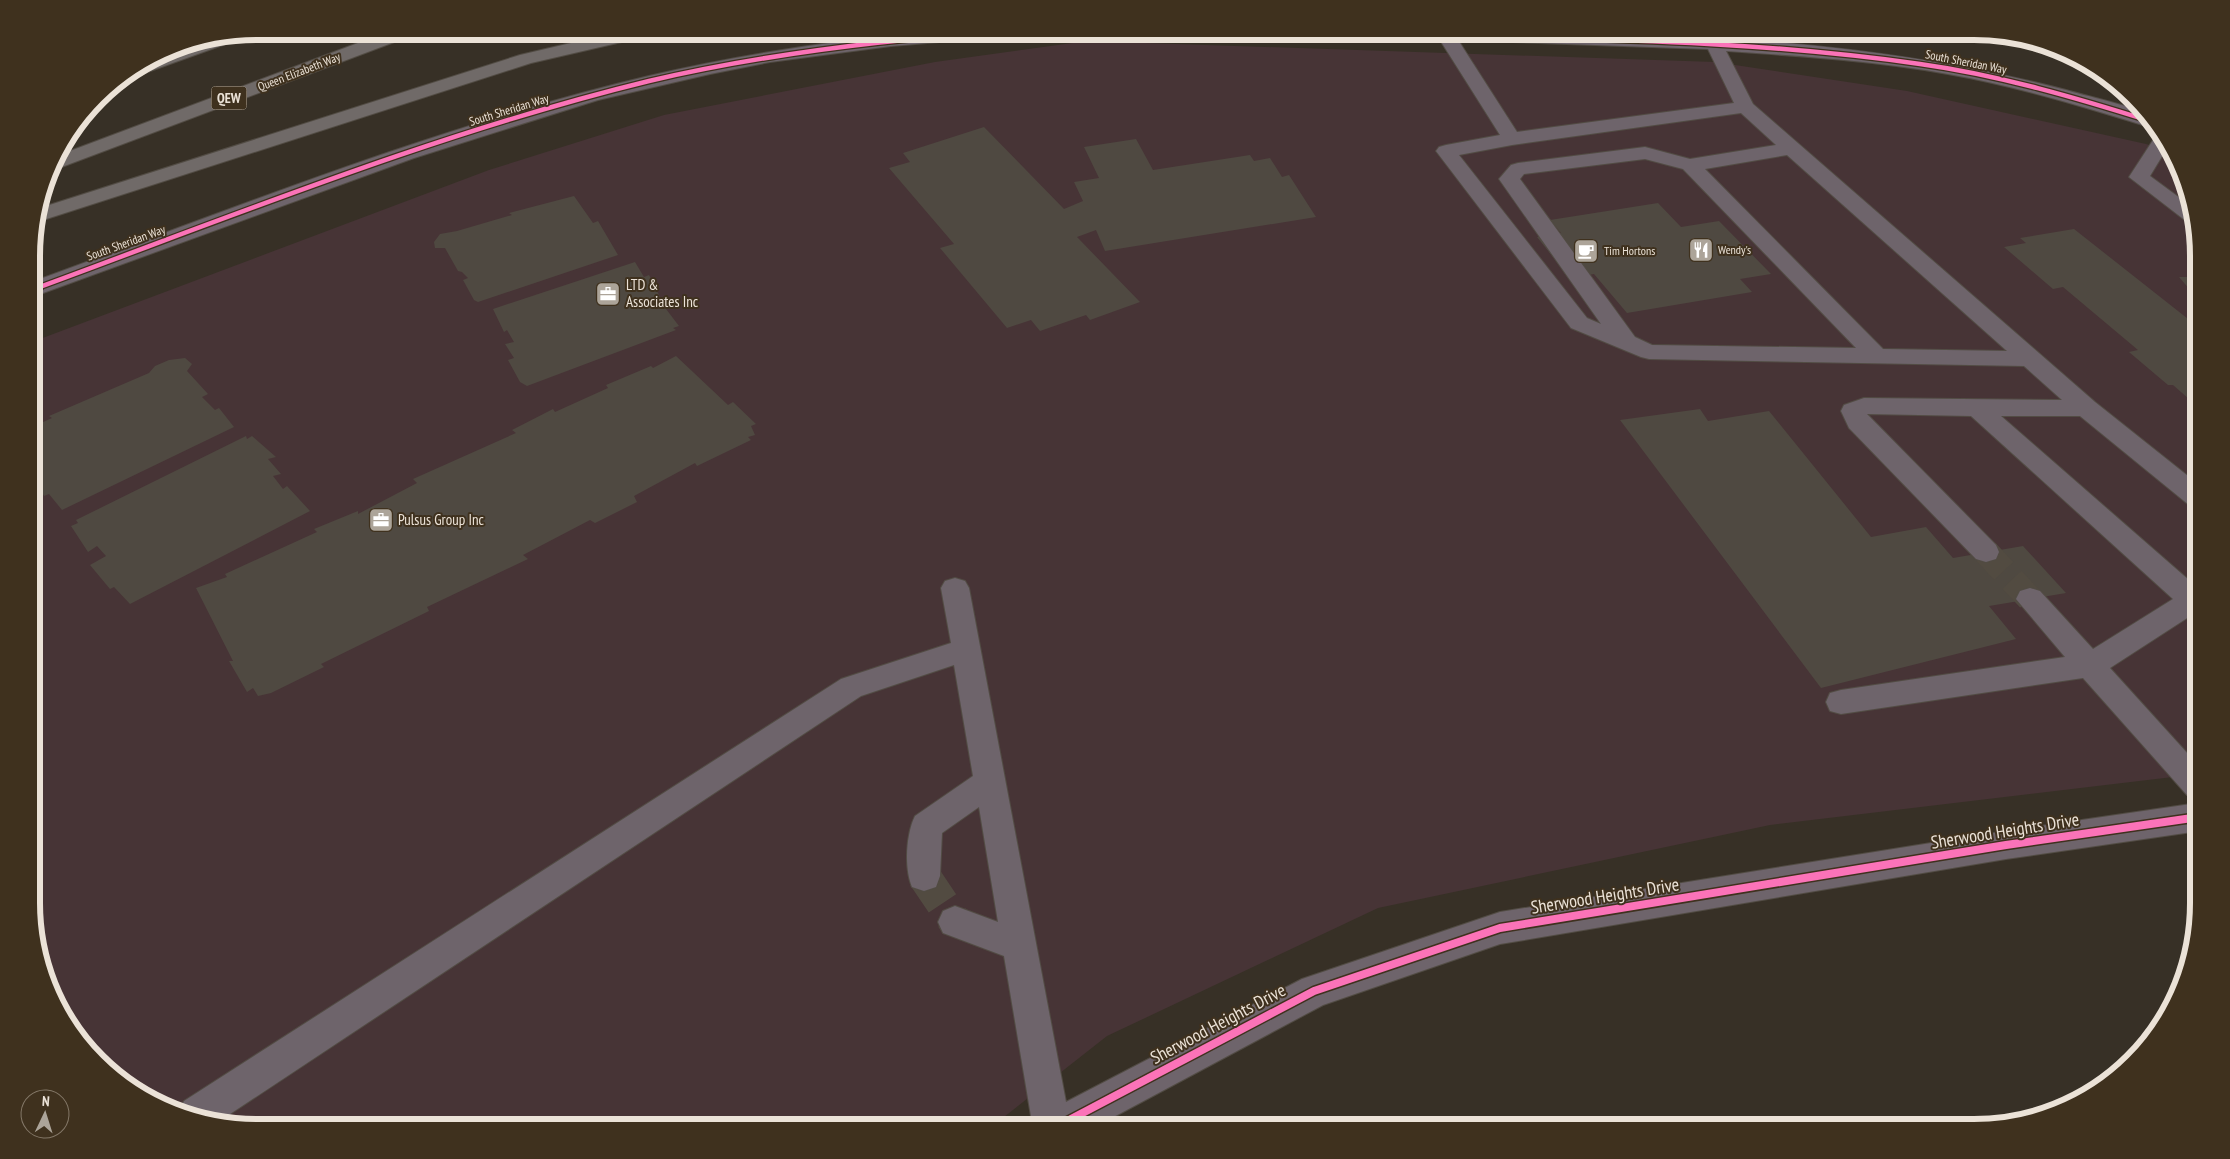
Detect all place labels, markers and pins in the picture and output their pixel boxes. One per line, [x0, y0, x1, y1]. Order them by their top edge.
restaurant icon: Wendy's [1688, 237, 1714, 263]
cafe icon: Tim Hortons [1573, 238, 1599, 264]
place label: Wendy's [1718, 242, 1751, 257]
place label: Tim Hortons [1604, 243, 1655, 258]
place label: LTD & Associates Inc [626, 275, 699, 311]
office icon: LTD & Associates Inc [595, 281, 621, 307]
office icon: Pulsus Group Inc [368, 507, 394, 533]
place label: Pulsus Group Inc [398, 510, 484, 529]

